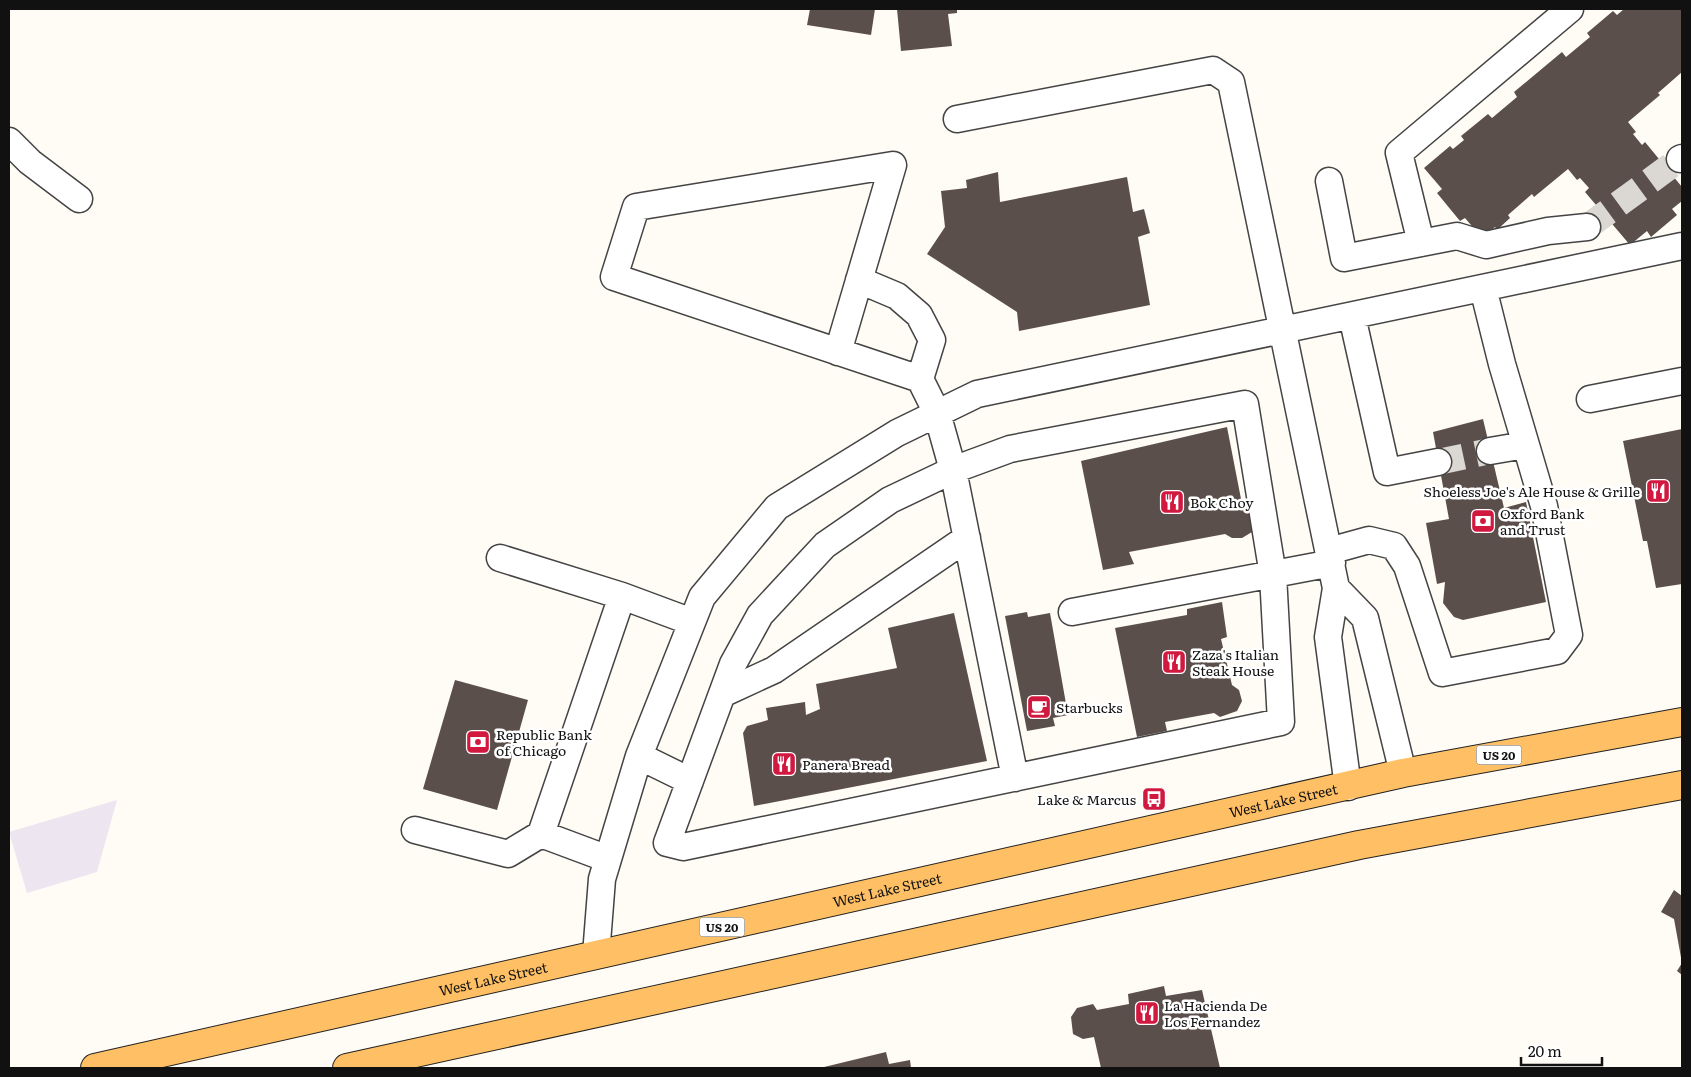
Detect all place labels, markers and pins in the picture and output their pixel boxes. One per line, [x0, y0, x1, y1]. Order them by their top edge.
restaurant icon: Shoeless Joe's Ale House & Grille [1645, 478, 1671, 504]
place label: Shoeless Joe's Ale House & Grille [1423, 481, 1640, 501]
restaurant icon: Bok Choy [1159, 489, 1185, 515]
place label: Bok Choy [1190, 492, 1254, 512]
place label: Oxford Bank and Trust [1500, 503, 1585, 539]
bank icon: Oxford Bank and Trust [1470, 508, 1496, 534]
place label: Zaza's Italian Steak House [1192, 644, 1279, 680]
restaurant icon: Zaza's Italian Steak House [1161, 649, 1187, 675]
cafe icon: Starbucks [1026, 694, 1052, 720]
place label: Starbucks [1056, 697, 1123, 717]
place label: Republic Bank of Chicago [496, 724, 592, 760]
bank icon: Republic Bank of Chicago [465, 729, 491, 755]
restaurant icon: Panera Bread [771, 751, 797, 777]
place label: Panera Bread [802, 754, 891, 774]
bus stop icon: Lake & Marcus [1141, 786, 1167, 812]
place label: Lake & Marcus [1037, 789, 1136, 809]
place label: La Hacienda De Los Fernandez [1164, 995, 1267, 1031]
restaurant icon: La Hacienda De Los Fernandez [1134, 1000, 1160, 1026]

